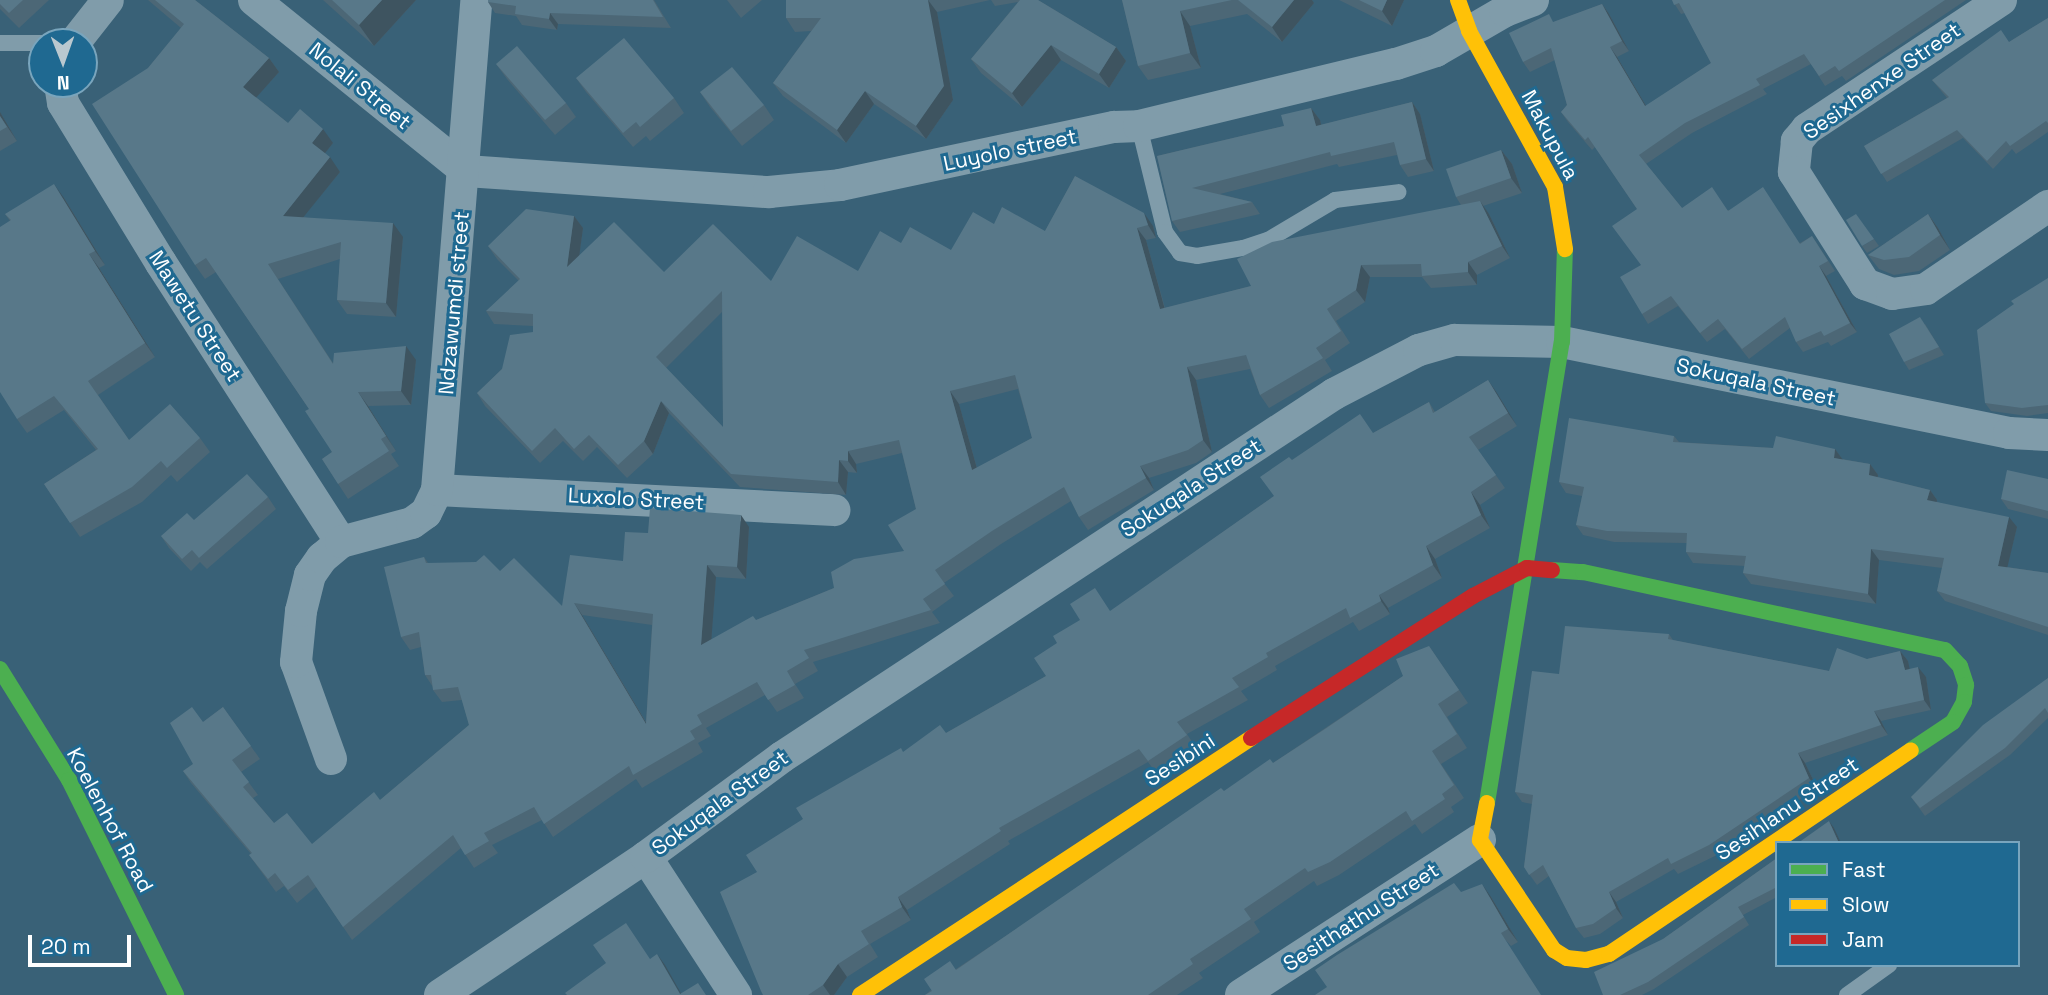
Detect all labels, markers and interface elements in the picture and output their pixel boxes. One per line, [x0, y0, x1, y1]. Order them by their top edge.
street label: Sesixhenxe Street [1799, 17, 1965, 145]
north arrow [28, 28, 98, 98]
street label: Nolali Street [304, 37, 416, 135]
text: N [57, 70, 70, 95]
street label: Makupula [1516, 86, 1584, 184]
street label: Luyolo street [941, 124, 1079, 176]
street label: Ndzawumdi street [433, 210, 475, 396]
street label: Mawetu Street [143, 246, 247, 386]
street label: Sokuqala Street [1674, 353, 1838, 411]
street label: Sokuqala Street [1116, 433, 1266, 543]
street label: Luxolo Street [567, 483, 705, 515]
street label: Sesibini [1140, 728, 1220, 792]
street label: Koelenhof Road [61, 743, 159, 897]
street label: Sokuqala Street [647, 745, 793, 861]
street label: Sesihlanu Street [1711, 752, 1863, 866]
legend [1775, 841, 2020, 967]
text: Fast [1842, 856, 1886, 883]
street label: Sesithathu Street [1279, 857, 1443, 977]
text: Slow [1842, 891, 1890, 918]
scale bar [32, 922, 135, 966]
text: Jam [1842, 926, 1884, 953]
text: 20 m [41, 933, 91, 960]

